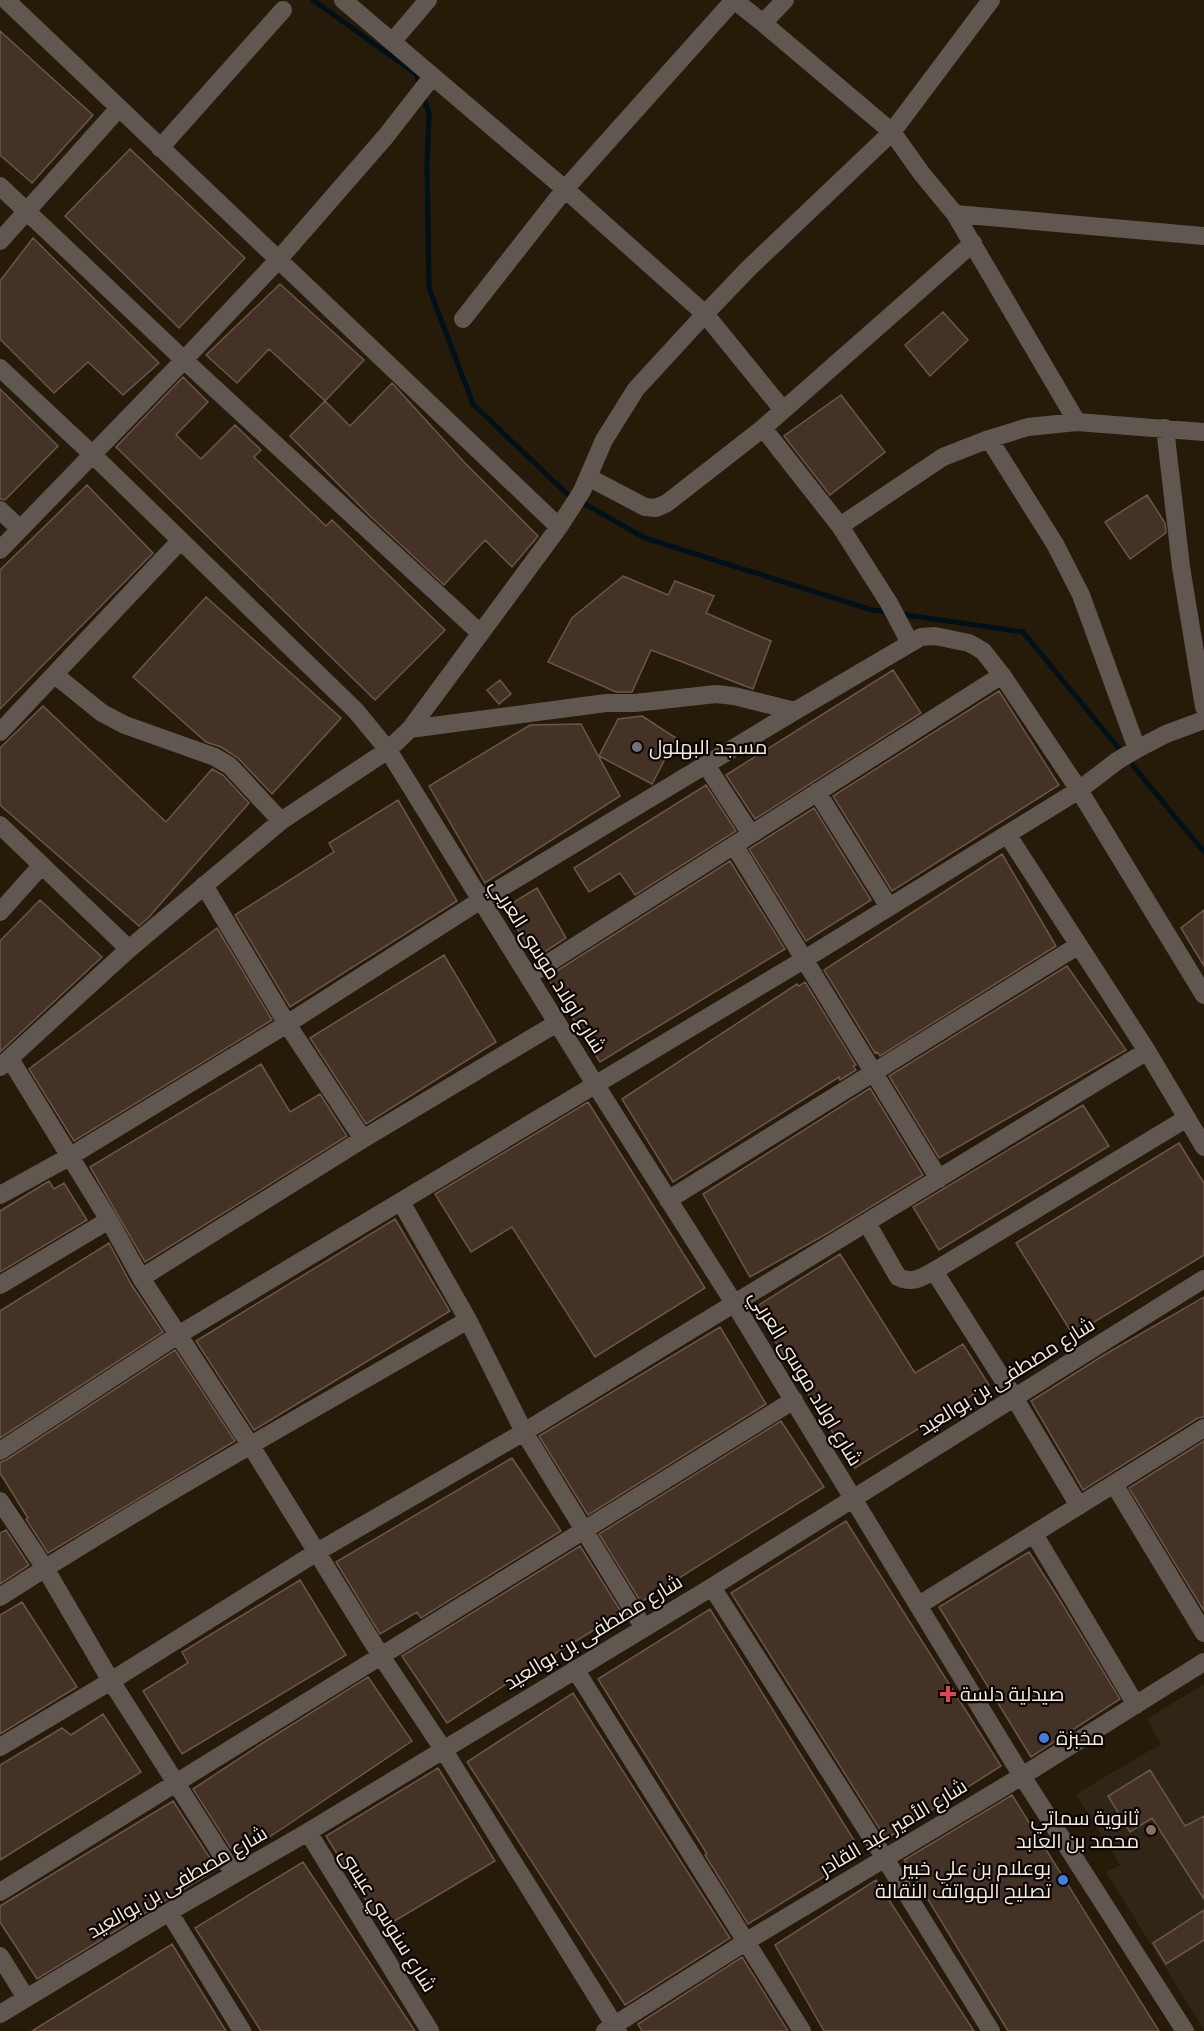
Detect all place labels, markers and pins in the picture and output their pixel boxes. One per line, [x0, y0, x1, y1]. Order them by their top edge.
place label: مسجد البهلول [649, 735, 767, 760]
marker: مسجد البهلول [630, 740, 644, 754]
place label: صيدلية دلسة [960, 1682, 1064, 1706]
marker: صيدلية دلسة [941, 1687, 955, 1701]
place label: مخبزة [1056, 1726, 1104, 1750]
marker: مخبزة [1037, 1731, 1051, 1745]
place label: ثانوية سماتي محمد بن العابد [1016, 1806, 1140, 1854]
marker: ثانوية سماتي محمد بن العابد [1144, 1823, 1158, 1837]
place label: بوعلام بن علي خبير تصليح الهواتف النقالة [875, 1856, 1052, 1905]
marker: بوعلام بن علي خبير تصليح الهواتف النقالة [1056, 1873, 1070, 1887]

